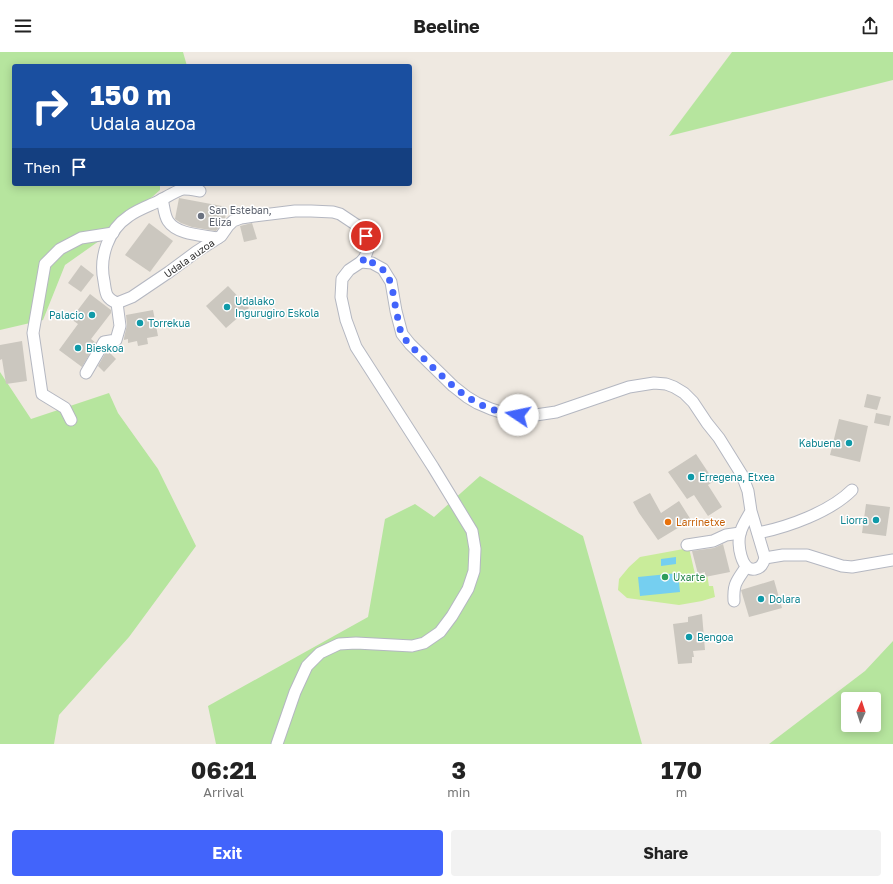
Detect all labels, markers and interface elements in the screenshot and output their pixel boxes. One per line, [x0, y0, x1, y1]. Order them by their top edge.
icon: menu [12, 15, 34, 37]
text: Beeline [413, 15, 480, 37]
icon: share [859, 15, 881, 37]
text: 150 m [90, 78, 171, 111]
icon: right [24, 80, 76, 132]
text: Udala auzoa [90, 112, 196, 134]
icon: arrive [68, 156, 90, 178]
text: Then [24, 158, 60, 176]
place label: San Esteban, Eliza [209, 204, 272, 228]
marker: San Esteban, Eliza [196, 211, 206, 221]
pin [349, 219, 383, 253]
icon: arrive [355, 225, 377, 247]
street label: Udala auzoa [161, 236, 217, 280]
place label: Udalako Ingurugiro Eskola [235, 295, 319, 319]
marker: Udalako Ingurugiro Eskola [222, 302, 232, 312]
place label: Palacio [49, 309, 84, 321]
marker: Palacio [87, 310, 97, 320]
place label: Torrekua [148, 317, 190, 329]
marker: Torrekua [135, 318, 145, 328]
place label: Bieskoa [86, 342, 124, 354]
marker: Bieskoa [73, 343, 83, 353]
position arrow [497, 394, 539, 436]
place label: Kabuena [799, 437, 841, 449]
marker: Kabuena [844, 438, 854, 448]
place label: Erregena, Etxea [699, 471, 775, 483]
marker: Erregena, Etxea [686, 472, 696, 482]
place label: Liorra [840, 514, 868, 526]
marker: Liorra [871, 515, 881, 525]
place label: Larrinetxe [676, 516, 725, 528]
marker: Larrinetxe [663, 517, 673, 527]
place label: Uxarte [673, 571, 705, 583]
marker: Uxarte [660, 572, 670, 582]
place label: Dolara [769, 593, 800, 605]
marker: Dolara [756, 594, 766, 604]
place label: Bengoa [697, 631, 733, 643]
marker: Bengoa [684, 632, 694, 642]
north arrow [841, 692, 881, 732]
map controls [841, 692, 881, 732]
text: 06:21 [191, 755, 256, 784]
text: 3 [451, 755, 466, 784]
text: 170 [661, 755, 702, 784]
text: Arrival [203, 784, 244, 800]
text: min [447, 784, 470, 800]
text: m [676, 784, 687, 800]
button: Exit [12, 830, 443, 876]
button: Share [451, 830, 881, 876]

